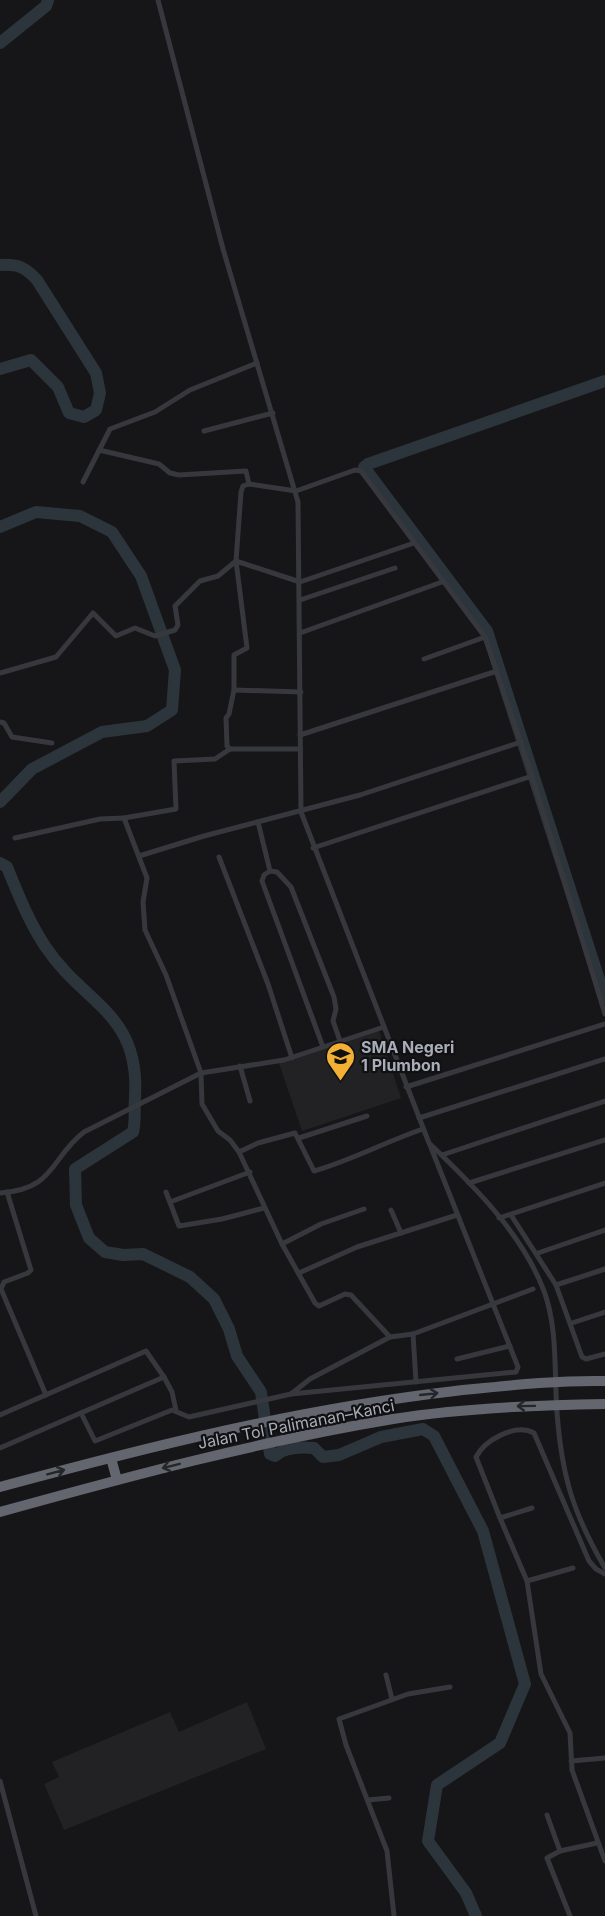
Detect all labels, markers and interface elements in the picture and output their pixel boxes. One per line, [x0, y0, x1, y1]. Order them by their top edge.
place label: SMA Negeri 1 Plumbon [361, 1037, 454, 1075]
school or university icon: SMA Negeri 1 Plumbon [324, 1040, 356, 1082]
one-way arrow [418, 1388, 438, 1399]
street label: Jalan Tol Palimanan–Kanci [196, 1395, 396, 1453]
one-way arrow [516, 1400, 536, 1411]
one-way arrow [162, 1461, 181, 1473]
one-way arrow [47, 1466, 66, 1477]

